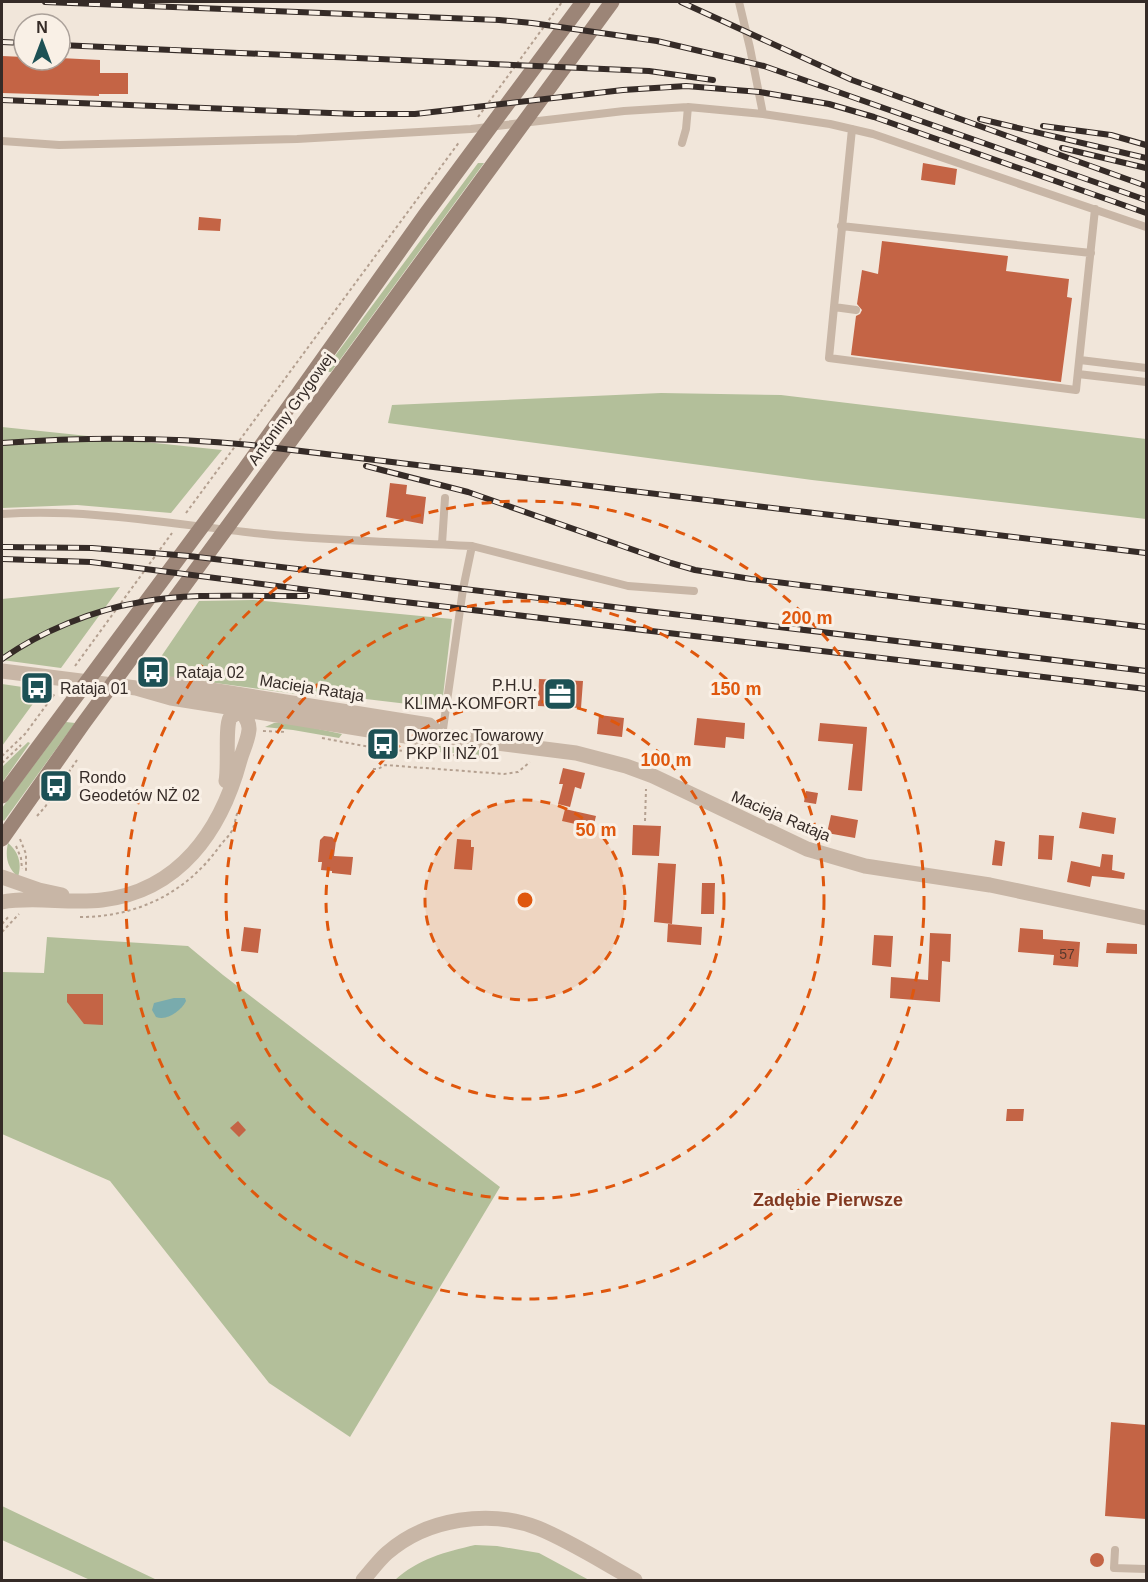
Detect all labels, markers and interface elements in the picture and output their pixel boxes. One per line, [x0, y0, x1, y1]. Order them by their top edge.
north arrow [12, 12, 72, 72]
text: N [36, 19, 48, 36]
street label: Antoniny Grygowej [245, 350, 337, 468]
text: 200 m [781, 608, 833, 628]
bus stop icon: Rataja 02 [135, 654, 171, 690]
place label: Rataja 02 [176, 664, 245, 681]
bus stop icon: Rataja 01 [19, 670, 55, 706]
street label: Macieja Rataja [258, 671, 366, 705]
office icon: P.H.U. KLIMA-KOMFORT [542, 676, 578, 712]
place label: P.H.U. KLIMA-KOMFORT [404, 677, 537, 712]
text: 150 m [710, 679, 762, 699]
place label: Rataja 01 [60, 680, 129, 697]
bus stop icon: Dworzec Towarowy PKP II NŻ 01 [365, 726, 401, 762]
place label: Dworzec Towarowy PKP II NŻ 01 [406, 727, 544, 762]
text: 100 m [640, 750, 692, 770]
bus stop icon: Rondo Geodetów NŻ 02 [38, 768, 74, 804]
place label: Rondo Geodetów NŻ 02 [79, 769, 200, 804]
street label: Macieja Rataja [729, 788, 833, 845]
text: 50 m [575, 820, 617, 840]
centre of rings [515, 890, 535, 910]
house number: 57 [1059, 946, 1075, 962]
district label: Zadębie Pierwsze [753, 1190, 903, 1210]

